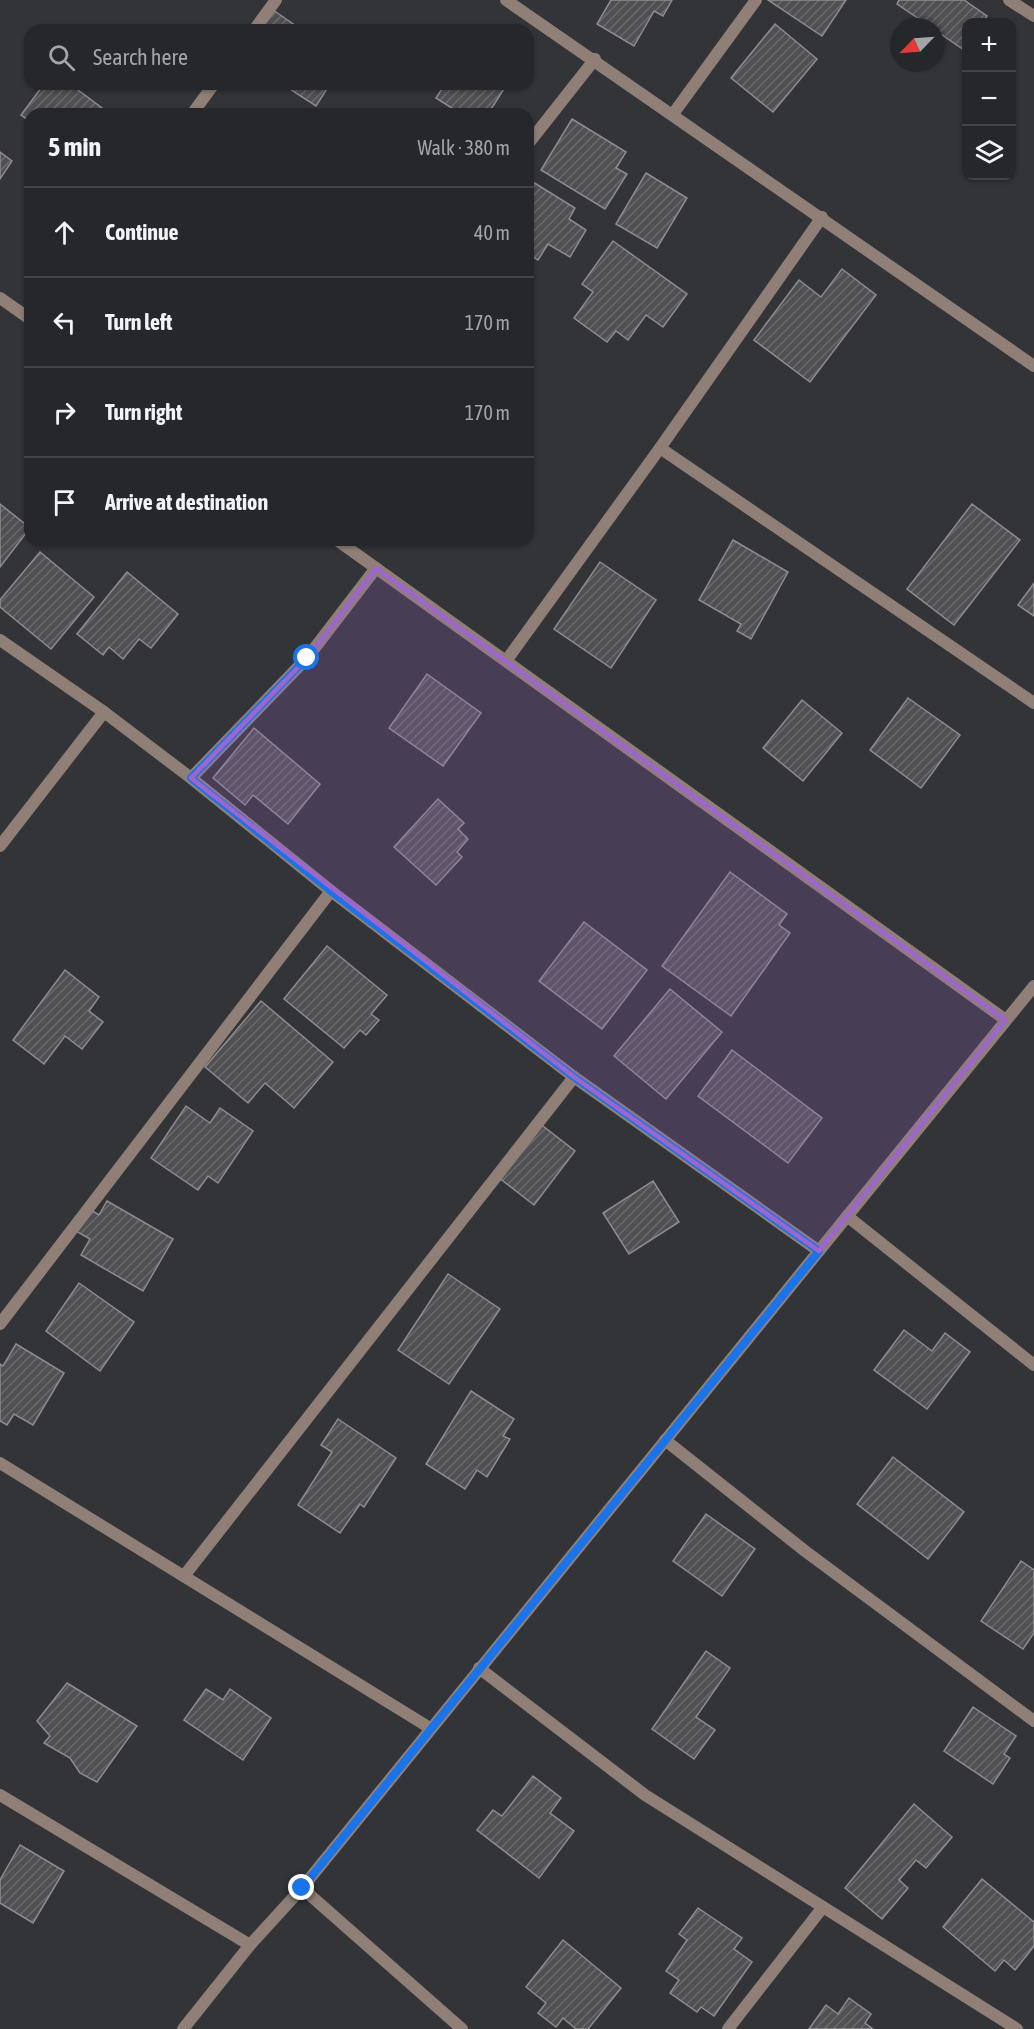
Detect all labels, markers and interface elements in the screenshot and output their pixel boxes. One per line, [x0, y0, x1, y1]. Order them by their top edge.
north arrow [890, 18, 944, 72]
map controls [962, 18, 1016, 180]
button: + [962, 18, 1016, 72]
search box [24, 24, 534, 90]
icon: search [45, 41, 78, 74]
text: Search here [93, 44, 188, 70]
button: − [962, 72, 1016, 126]
button: layers [962, 126, 1016, 180]
text: 5 min [48, 132, 101, 162]
text: Walk · 380 m [418, 136, 510, 159]
icon: ahead [48, 216, 81, 249]
text: Continue [105, 219, 179, 245]
text: 40 m [474, 221, 510, 244]
icon: left [48, 306, 81, 339]
text: Turn left [105, 309, 172, 335]
text: 170 m [465, 311, 510, 334]
icon: right [48, 396, 81, 429]
text: Turn right [105, 399, 182, 425]
text: 170 m [465, 401, 510, 424]
icon: arrive [48, 486, 81, 519]
text: Arrive at destination [105, 489, 268, 515]
route start [293, 644, 319, 670]
route end [288, 1874, 314, 1900]

